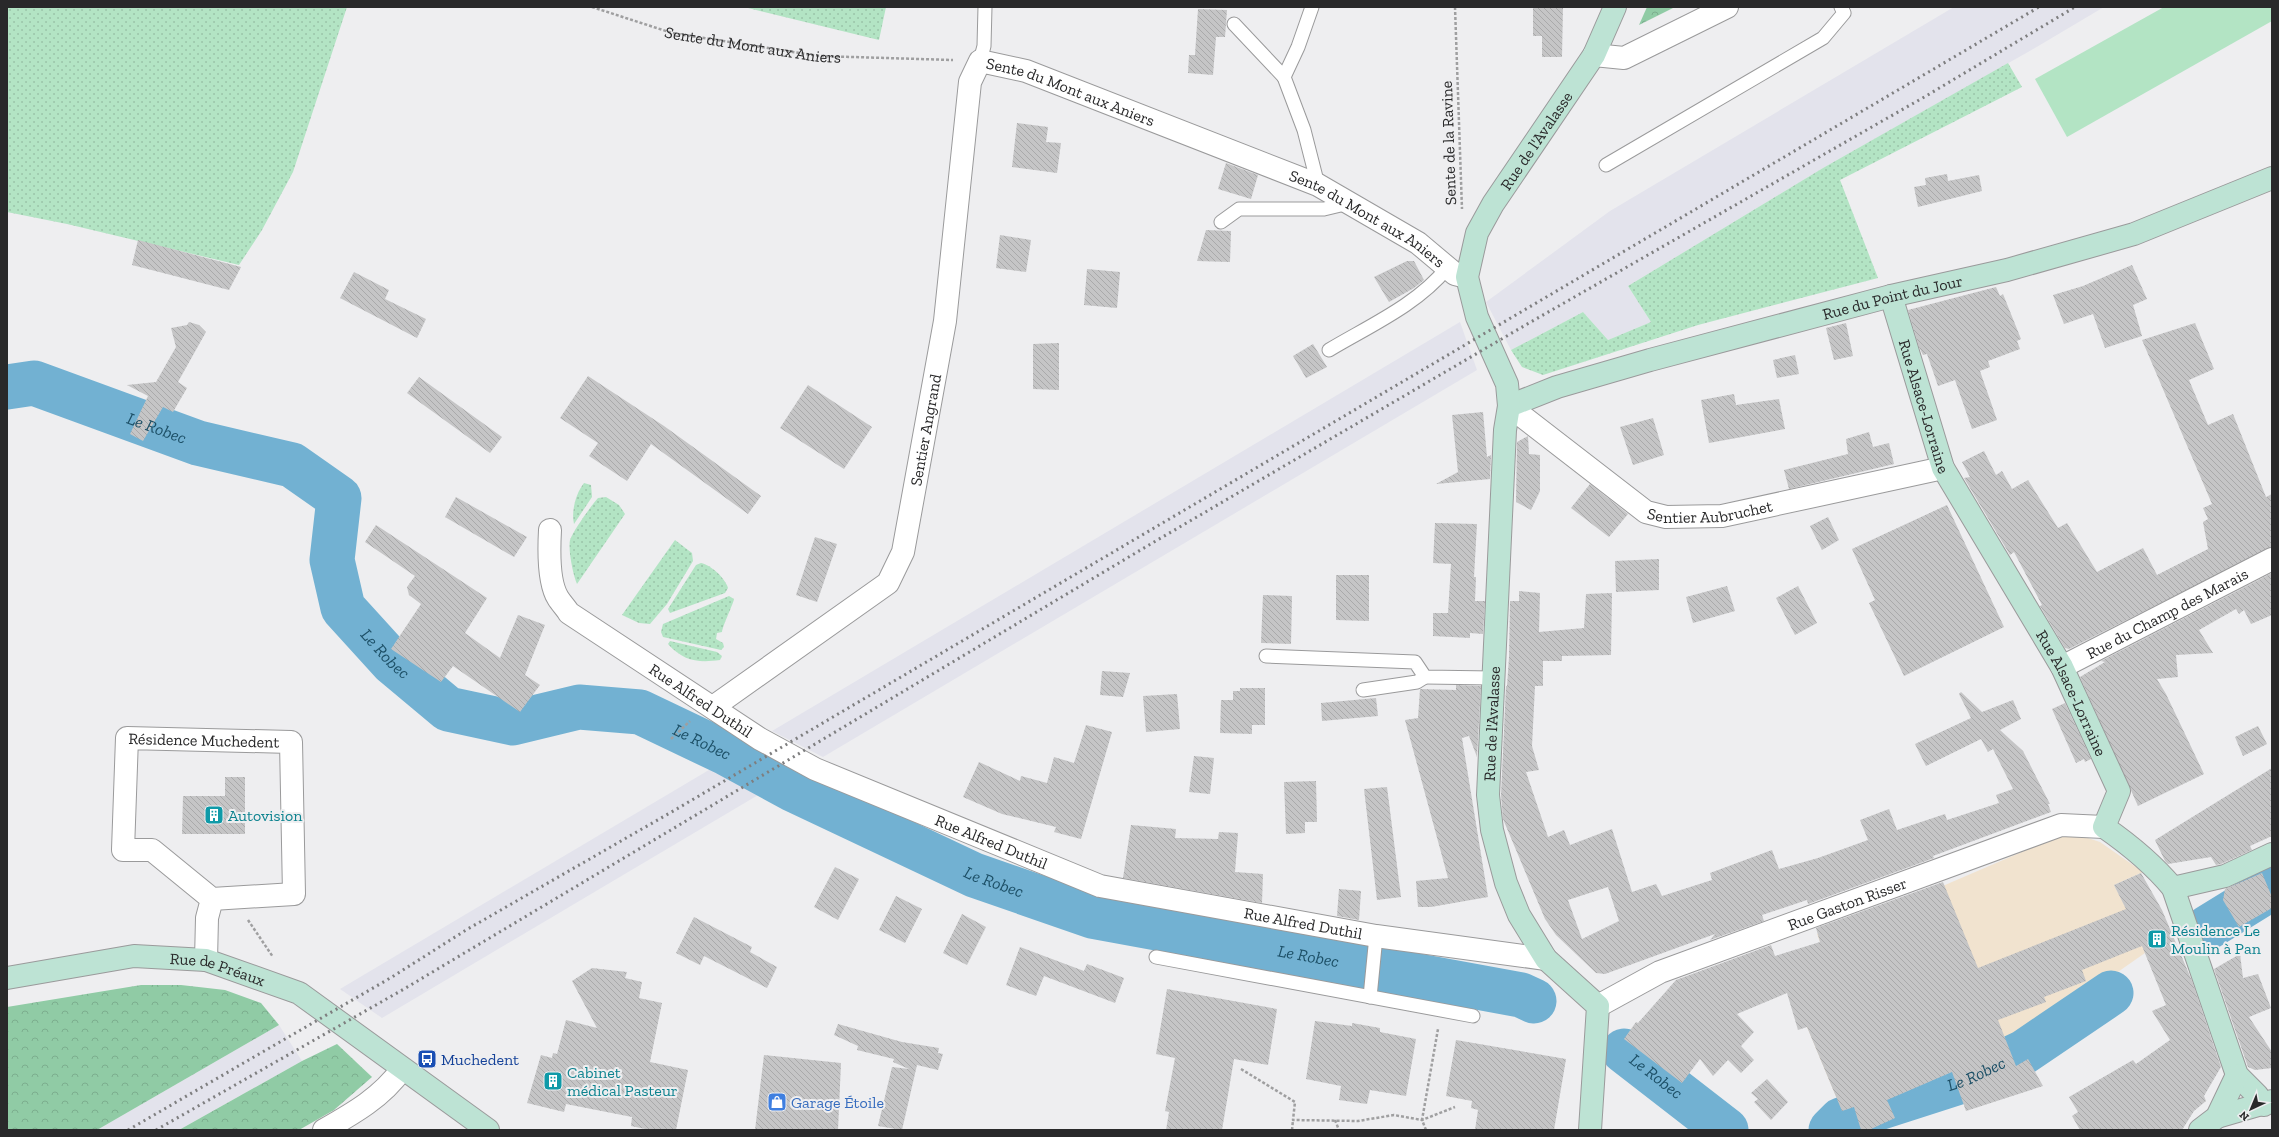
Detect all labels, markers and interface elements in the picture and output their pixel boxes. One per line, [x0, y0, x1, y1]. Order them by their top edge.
street label: Sente du Mont aux Aniers [662, 22, 841, 67]
street label: Sente du Mont aux Aniers [985, 54, 1157, 130]
street label: Sente de la Ravine [1437, 80, 1460, 205]
street label: Rue de l'Avalasse [1496, 88, 1577, 194]
street label: Sente du Mont aux Aniers [1287, 166, 1449, 272]
street label: Rue du Point du Jour [1820, 271, 1965, 324]
street label: Rue Alsace-Lorraine [1895, 337, 1953, 477]
street label: Sentier Angrand [906, 372, 945, 488]
water label: Le Robec [124, 408, 189, 448]
street label: Sentier Aubruchet [1645, 496, 1774, 527]
street label: Rue du Champ des Marais [2083, 564, 2251, 663]
water label: Le Robec [357, 625, 414, 683]
street label: Rue Alsace-Lorraine [2032, 627, 2111, 759]
street label: Rue Alfred Duthil [645, 660, 756, 741]
street label: Rue de l'Avalasse [1480, 666, 1504, 782]
water label: Le Robec [670, 719, 735, 764]
street label: Résidence Muchedent [128, 729, 280, 752]
building icon: Autovision [203, 804, 225, 826]
place label: Autovision [228, 806, 303, 825]
street label: Rue Alfred Duthil [932, 810, 1050, 873]
water label: Le Robec [961, 862, 1026, 902]
street label: Rue Gaston Risser [1785, 873, 1910, 934]
street label: Rue Alfred Duthil [1242, 903, 1364, 943]
place label: Résidence Le Moulin à Pan [2171, 921, 2262, 958]
building icon: Résidence Le Moulin à Pan [2146, 928, 2168, 950]
water label: Le Robec [1276, 940, 1341, 971]
street label: Rue de Préaux [169, 949, 268, 990]
bus stop icon: Muchedent [416, 1048, 438, 1070]
water label: Le Robec [1626, 1049, 1687, 1103]
place label: Muchedent [441, 1050, 519, 1069]
water label: Le Robec [1944, 1052, 2009, 1095]
place label: Cabinet médical Pasteur [567, 1063, 678, 1100]
building icon: Cabinet médical Pasteur [542, 1070, 564, 1092]
north arrow [2231, 1089, 2271, 1129]
shop icon: Garage Étoile [766, 1091, 788, 1113]
place label: Garage Étoile [791, 1093, 884, 1112]
text: N [2236, 1108, 2252, 1123]

